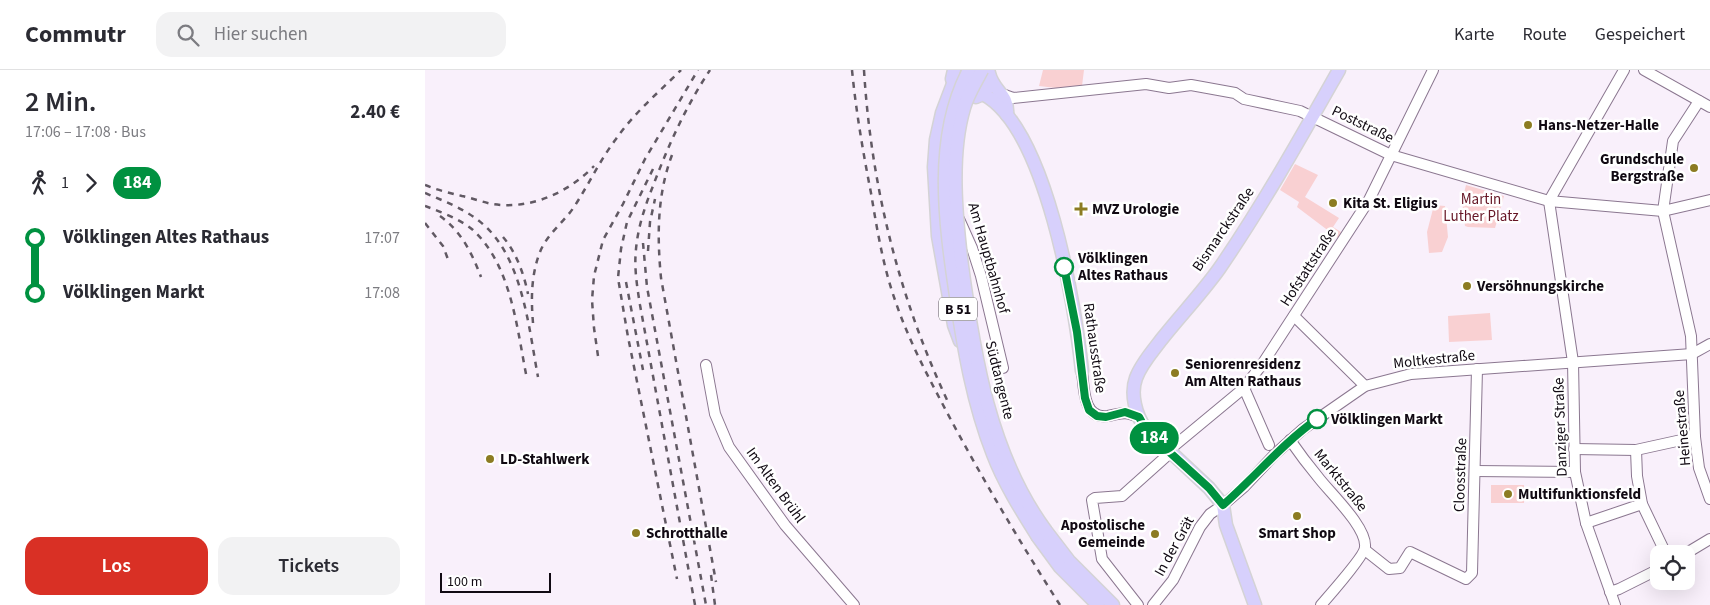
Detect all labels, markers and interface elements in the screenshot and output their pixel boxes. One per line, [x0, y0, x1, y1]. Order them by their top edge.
search box [156, 12, 506, 57]
text: Commutr [25, 17, 126, 52]
icon: search [174, 21, 202, 49]
text: Hier suchen [214, 21, 308, 48]
text: Karte [1454, 22, 1494, 47]
text: Route [1522, 22, 1567, 47]
text: Gespeichert [1595, 22, 1685, 47]
text: 2 Min. [25, 82, 97, 122]
text: 2.40 € [350, 99, 400, 126]
street label: Poststraße [1328, 100, 1397, 149]
place label: Hans-Netzer-Halle [1538, 115, 1659, 136]
marker: Hans-Netzer-Halle [1522, 119, 1534, 131]
text: 17:06 – 17:08 · Bus [25, 121, 146, 143]
place label: Grundschule Bergstraße [1600, 149, 1684, 187]
marker: Grundschule Bergstraße [1688, 162, 1700, 174]
icon: walk [25, 169, 53, 197]
icon: forward [77, 169, 105, 197]
text: 184 [123, 170, 151, 195]
text: 1 [61, 172, 69, 194]
street label: Bismarckstraße [1187, 183, 1259, 276]
park label: Martin Luther Platz [1443, 189, 1519, 227]
place label: Kita St. Eligius [1343, 193, 1438, 214]
marker: Kita St. Eligius [1327, 197, 1339, 209]
place label: MVZ Urologie [1092, 199, 1179, 220]
street label: Am Hauptbahnhof [963, 200, 1015, 317]
marker: MVZ Urologie [1074, 202, 1088, 216]
text: Völklingen Altes Rathaus [63, 224, 269, 251]
street label: Hofstattstraße [1275, 224, 1342, 311]
text: 17:07 [364, 227, 400, 249]
place label: Völklingen Altes Rathaus [1077, 248, 1168, 286]
marker: Völklingen Altes Rathaus [1054, 257, 1074, 277]
place label: Versöhnungskirche [1476, 276, 1604, 297]
text: Völklingen Markt [63, 279, 205, 306]
marker: Versöhnungskirche [1461, 280, 1473, 292]
text: 17:08 [364, 282, 400, 304]
road number: B 51 [939, 298, 977, 320]
street label: Rathausstraße [1078, 302, 1111, 394]
street label: Südtangente [980, 339, 1019, 422]
street label: Moltkestraße [1392, 345, 1476, 374]
place label: Seniorenresidenz Am Alten Rathaus [1184, 354, 1302, 392]
marker: Seniorenresidenz Am Alten Rathaus [1169, 367, 1181, 379]
street label: Danziger Straße [1548, 377, 1573, 477]
street label: Heinestraße [1669, 389, 1696, 467]
marker: Völklingen Markt [1307, 409, 1327, 429]
place label: Völklingen Markt [1330, 409, 1443, 430]
line badge: 184 [1125, 422, 1183, 454]
text: 184 [1140, 425, 1168, 450]
street label: Cloosstraße [1449, 437, 1472, 513]
street label: Im Alten Brühl [741, 443, 810, 528]
street label: Marktstraße [1309, 444, 1372, 516]
place label: LD-Stahlwerk [500, 449, 590, 470]
marker: LD-Stahlwerk [484, 453, 496, 465]
place label: Multifunktionsfeld [1518, 484, 1641, 505]
marker: Multifunktionsfeld [1502, 488, 1514, 500]
marker: Smart Shop [1291, 510, 1303, 522]
street label: In der Grät [1149, 512, 1200, 580]
place label: Apostolische Gemeinde [1060, 515, 1145, 553]
place label: Schrotthalle [646, 523, 728, 544]
place label: Smart Shop [1258, 523, 1336, 544]
marker: Schrotthalle [630, 527, 642, 539]
marker: Apostolische Gemeinde [1149, 528, 1161, 540]
button: Los [25, 537, 208, 595]
button: Tickets [218, 537, 400, 595]
map controls [1650, 545, 1695, 590]
button: locate [1650, 545, 1695, 590]
scale bar [440, 570, 551, 593]
text: 100 m [447, 572, 482, 592]

